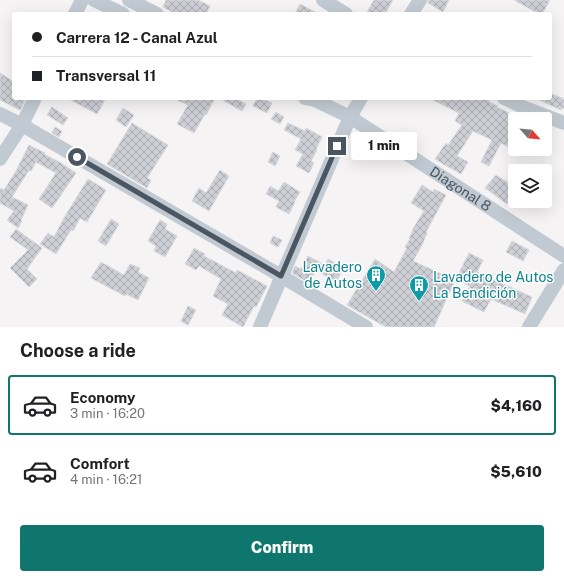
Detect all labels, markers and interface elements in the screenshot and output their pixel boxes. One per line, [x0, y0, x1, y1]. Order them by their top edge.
text: Carrera 12 - Canal Azul [56, 29, 218, 46]
text: Transversal 11 [56, 67, 156, 84]
north arrow [508, 112, 552, 156]
map controls [508, 112, 552, 208]
callout: 1 min [351, 132, 417, 160]
route end [328, 137, 346, 155]
text: 1 min [368, 138, 400, 153]
route start [68, 148, 86, 166]
street label: Diagonal 8 [427, 163, 494, 215]
button: layers [508, 164, 552, 208]
place label: Lavadero de Autos [302, 259, 362, 291]
building icon: Lavadero de Autos [365, 264, 387, 292]
place label: Lavadero de Autos La Bendición [433, 269, 553, 301]
building icon: Lavadero de Autos La Bendición [408, 274, 430, 302]
text: Choose a ride [20, 340, 136, 361]
icon: car [22, 387, 58, 423]
text: Economy [70, 389, 135, 406]
text: $4,160 [491, 397, 542, 414]
text: 3 min · 16:20 [70, 406, 145, 421]
icon: car [22, 453, 58, 489]
text: Comfort [70, 455, 130, 472]
text: $5,610 [490, 463, 542, 480]
text: 4 min · 16:21 [70, 472, 142, 487]
button: Confirm [20, 525, 544, 571]

